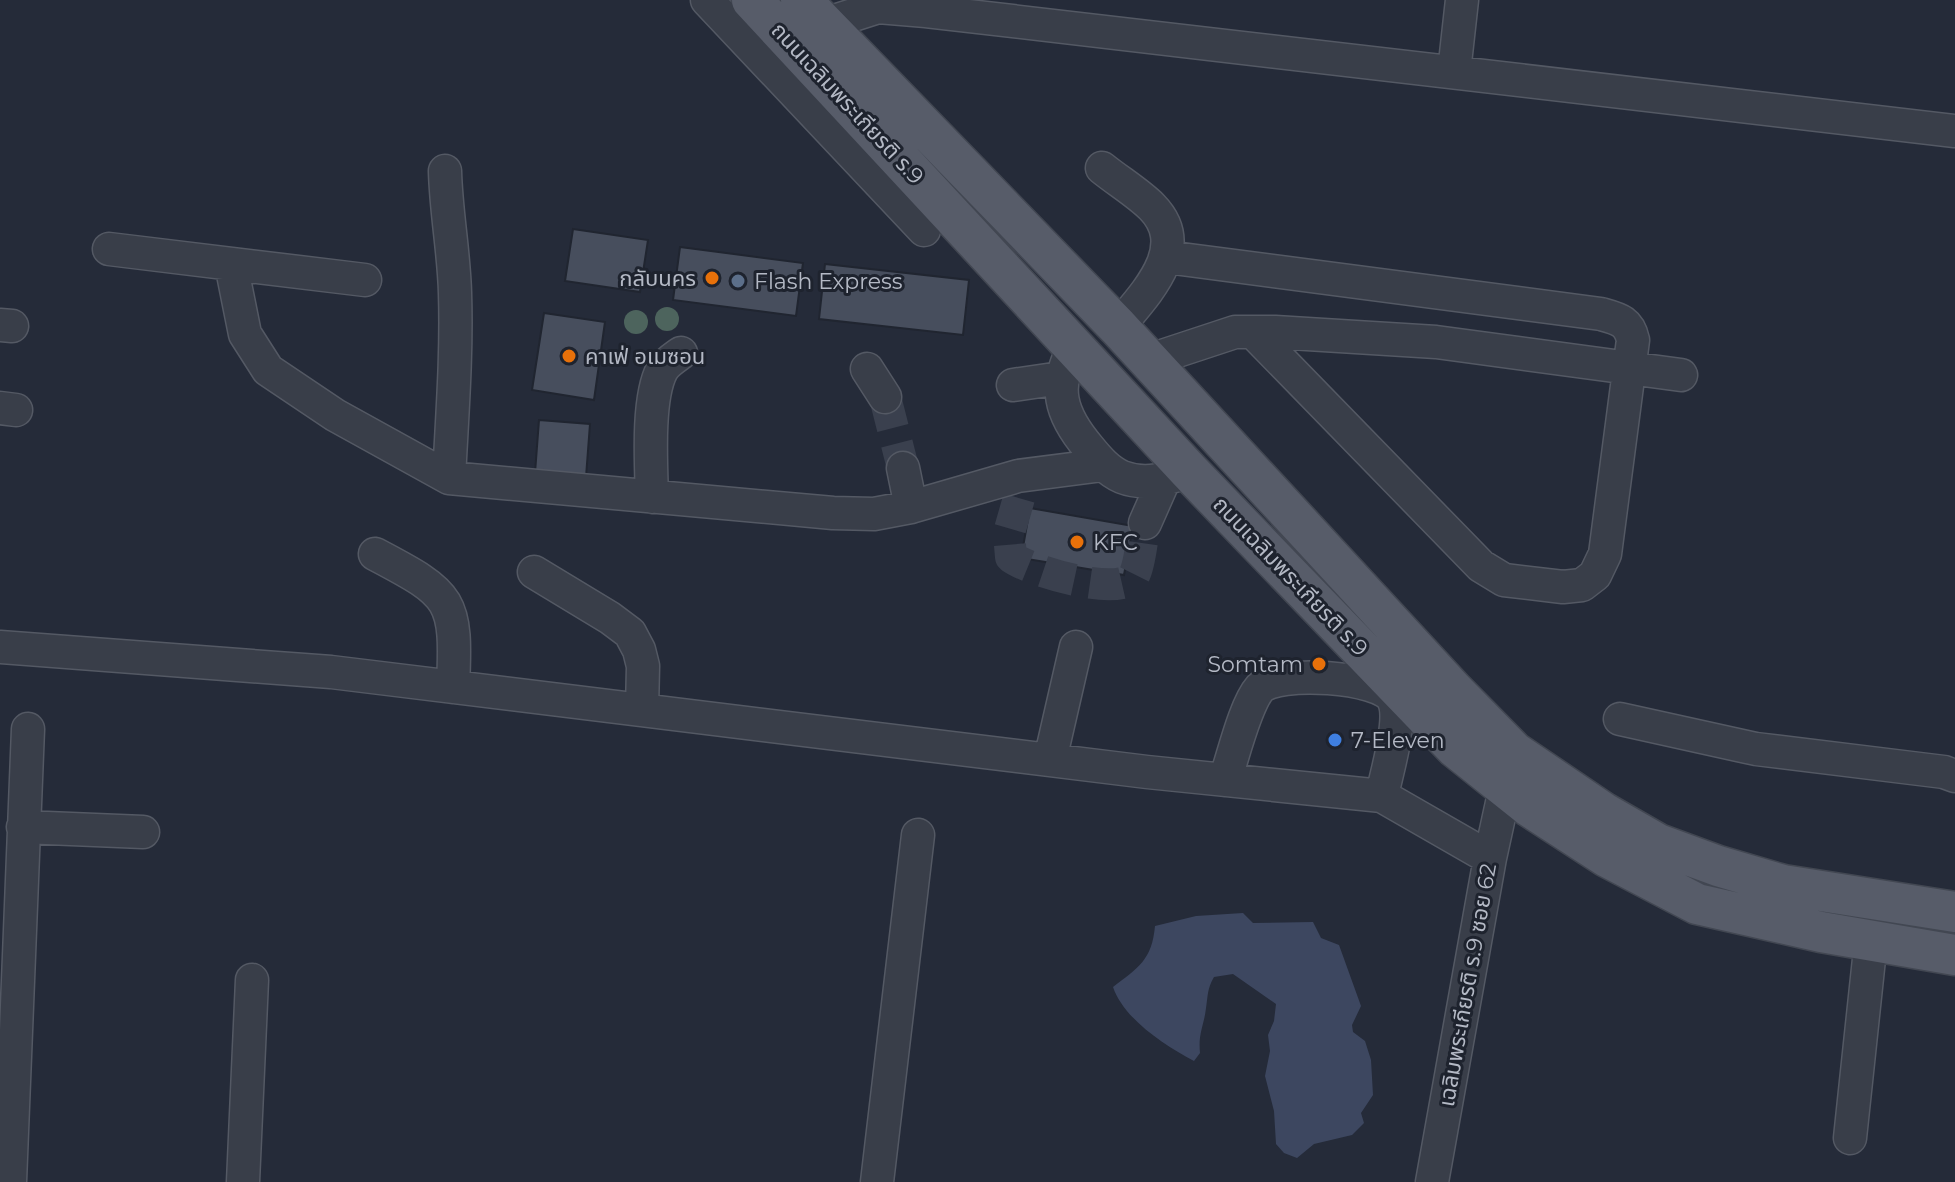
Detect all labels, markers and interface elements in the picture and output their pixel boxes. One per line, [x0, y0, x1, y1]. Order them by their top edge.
street label: ถนนเฉลิมพระเกียรติ ร.9 [766, 17, 930, 190]
place label: กลับนคร [619, 265, 696, 292]
place label: Flash Express [754, 268, 903, 295]
marker: กลับนคร [703, 269, 721, 287]
marker: Flash Express [729, 272, 747, 290]
place label: คาเฟ่ อเมซอน [585, 343, 705, 370]
marker: คาเฟ่ อเมซอน [560, 347, 578, 365]
street label: ถนนเฉลิมพระเกียรติ ร.9 [1208, 491, 1374, 662]
place label: KFC [1093, 529, 1138, 556]
marker: KFC [1068, 533, 1086, 551]
place label: Somtam [1208, 651, 1303, 678]
marker: Somtam [1310, 655, 1328, 673]
place label: 7-Eleven [1351, 727, 1445, 754]
marker: 7-Eleven [1326, 731, 1344, 749]
street label: เฉลิมพระเกียรติ ร.9 ซอย 62 [1433, 861, 1502, 1109]

